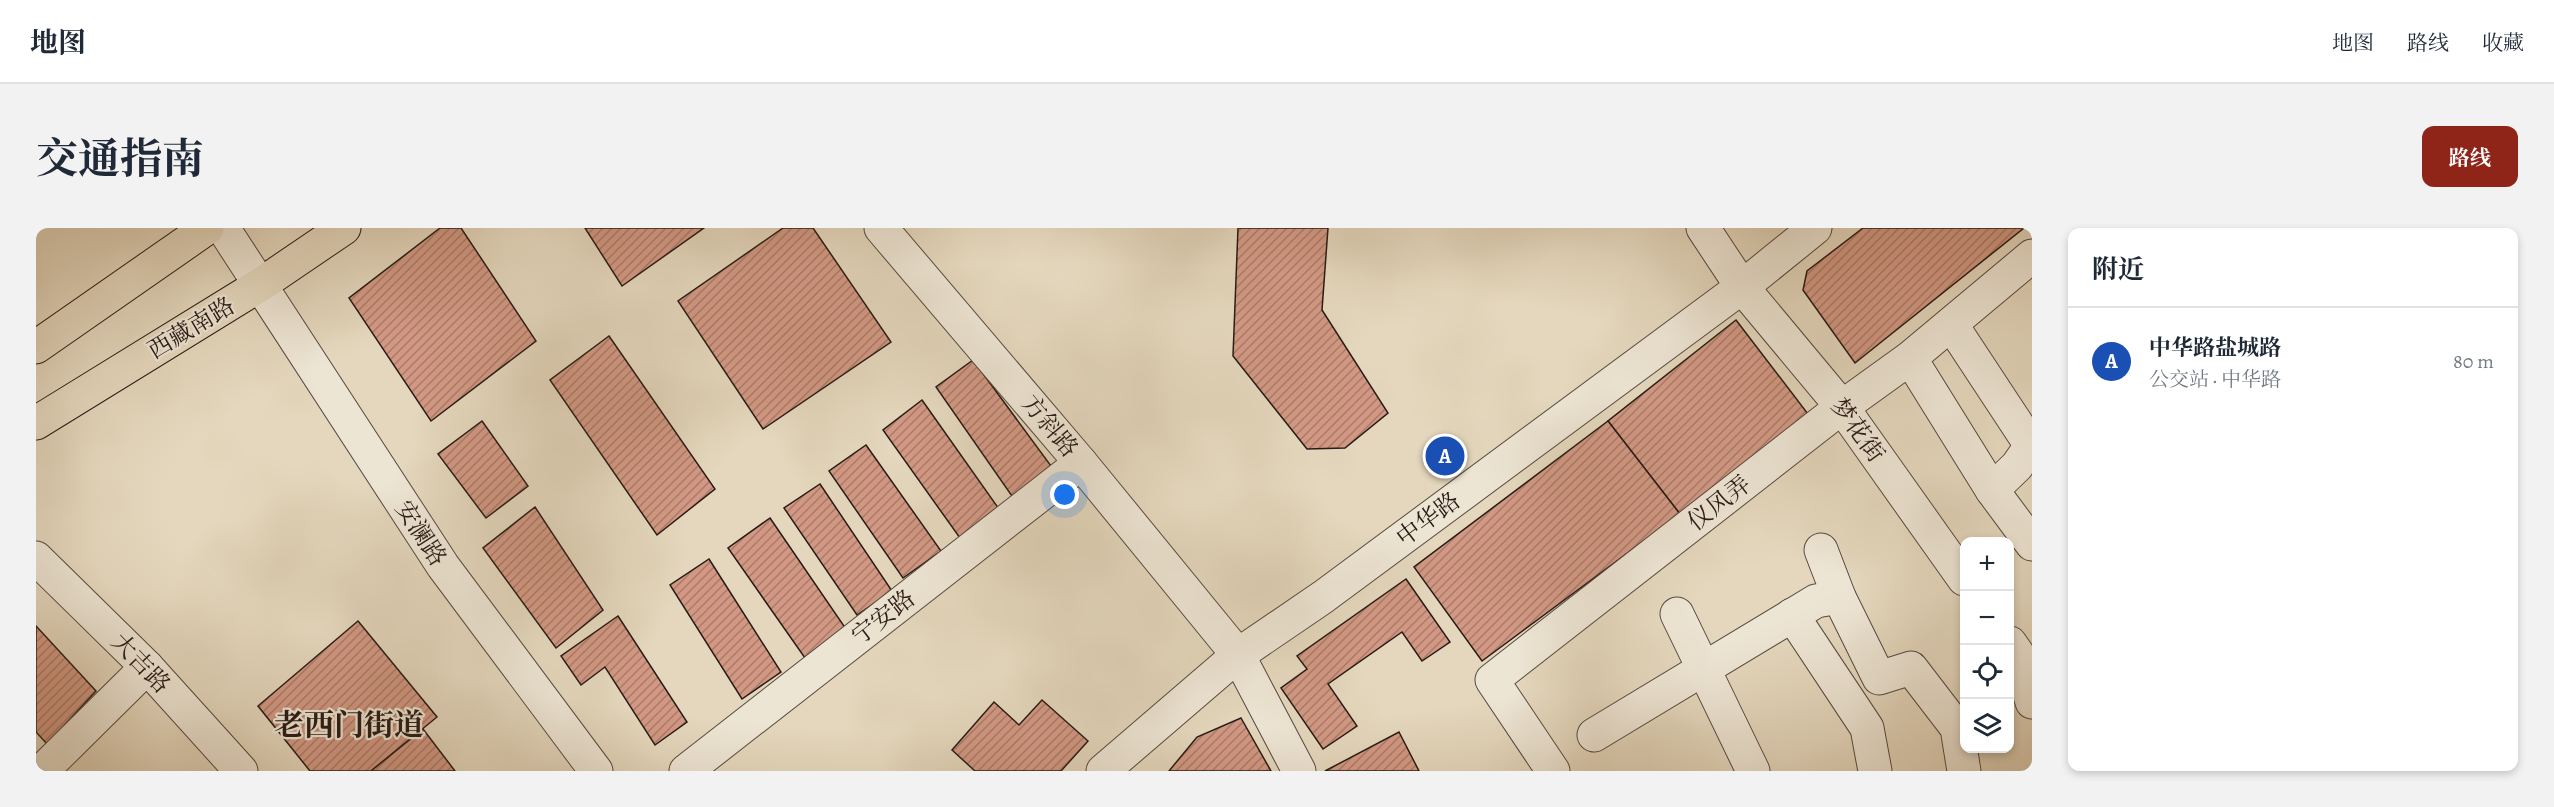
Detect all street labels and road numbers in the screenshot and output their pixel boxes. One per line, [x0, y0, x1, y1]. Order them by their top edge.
street label: 西藏南路 [142, 290, 240, 366]
street label: 方斜路 [1015, 388, 1085, 464]
street label: 梦花街 [1824, 391, 1892, 469]
street label: 仪风弄 [1681, 468, 1757, 538]
street label: 中华路 [1390, 485, 1466, 553]
street label: 安澜路 [388, 494, 454, 572]
street label: 宁安路 [845, 582, 921, 652]
street label: 大吉路 [104, 626, 178, 700]

